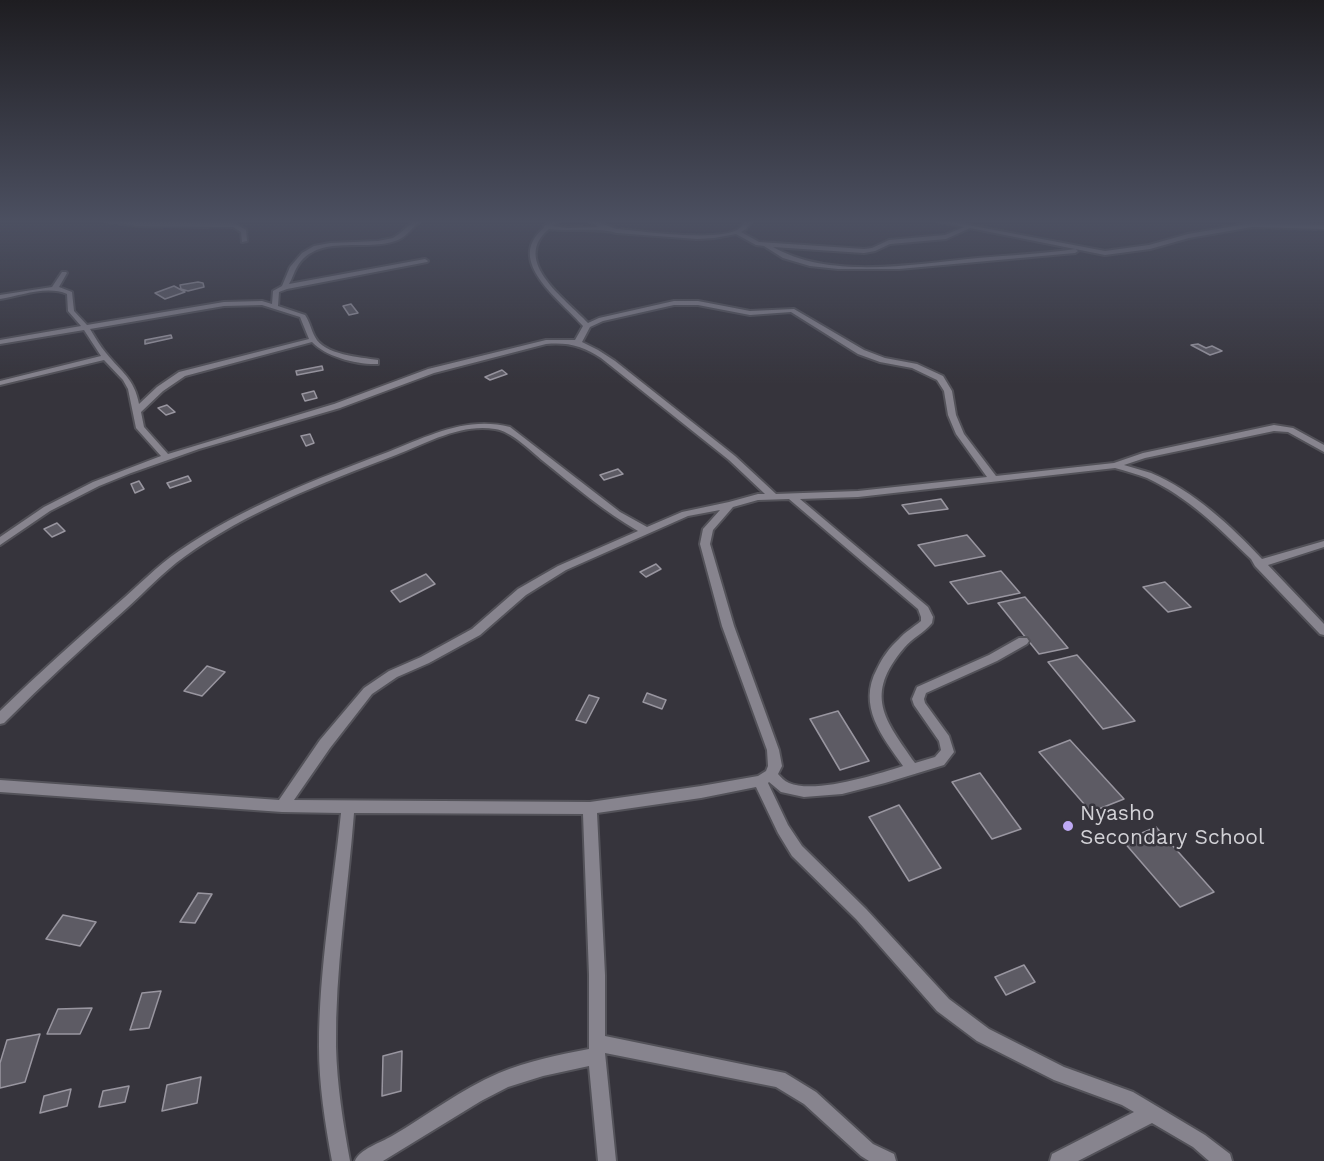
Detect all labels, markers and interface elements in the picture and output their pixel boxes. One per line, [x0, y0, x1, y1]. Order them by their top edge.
place label: Nyasho Secondary School [1080, 801, 1264, 851]
marker: Nyasho Secondary School [1061, 819, 1075, 833]

